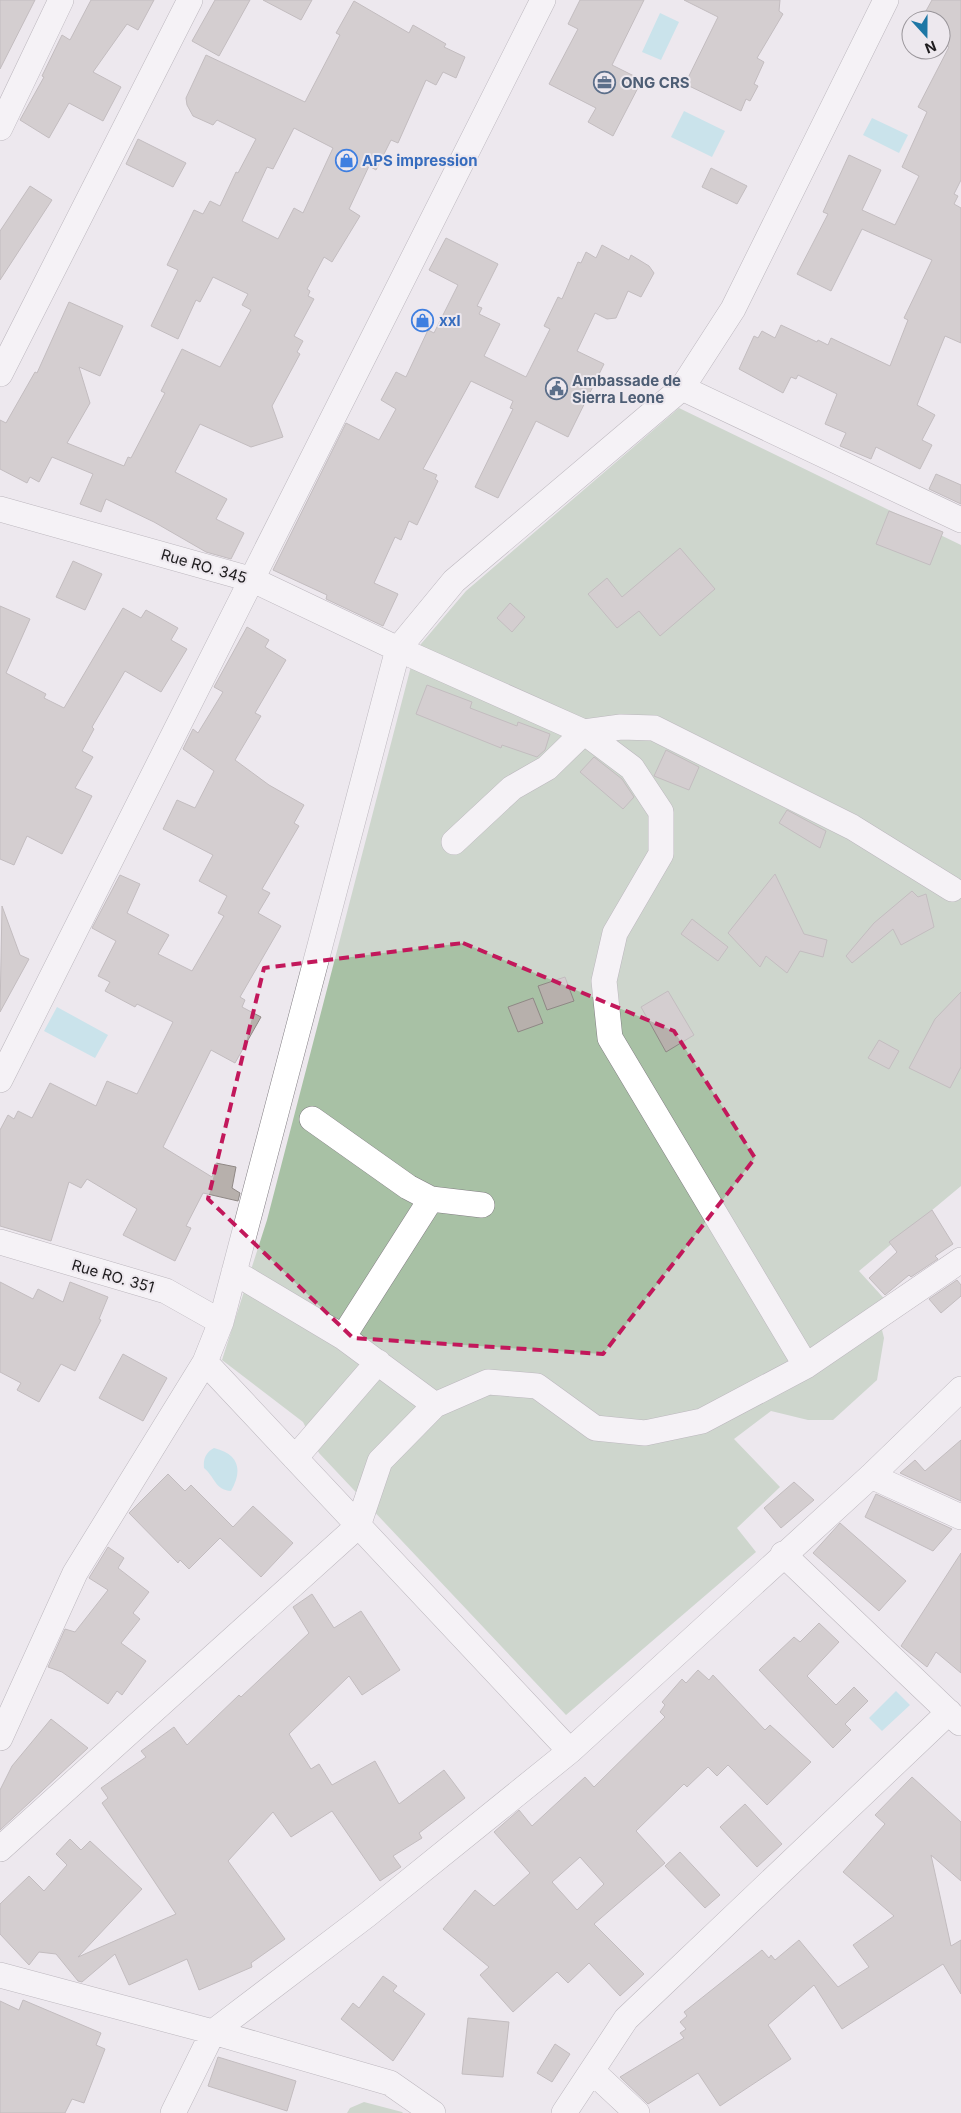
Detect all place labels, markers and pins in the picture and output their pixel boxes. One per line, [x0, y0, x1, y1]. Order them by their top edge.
office icon: ONG CRS [593, 70, 617, 94]
place label: ONG CRS [621, 73, 690, 92]
shop icon: APS impression [334, 148, 358, 172]
place label: APS impression [362, 151, 478, 170]
shop icon: xxl [411, 308, 435, 332]
place label: xxl [439, 311, 460, 330]
place label: Ambassade de Sierra Leone [572, 371, 681, 407]
public building icon: Ambassade de Sierra Leone [544, 377, 568, 401]

